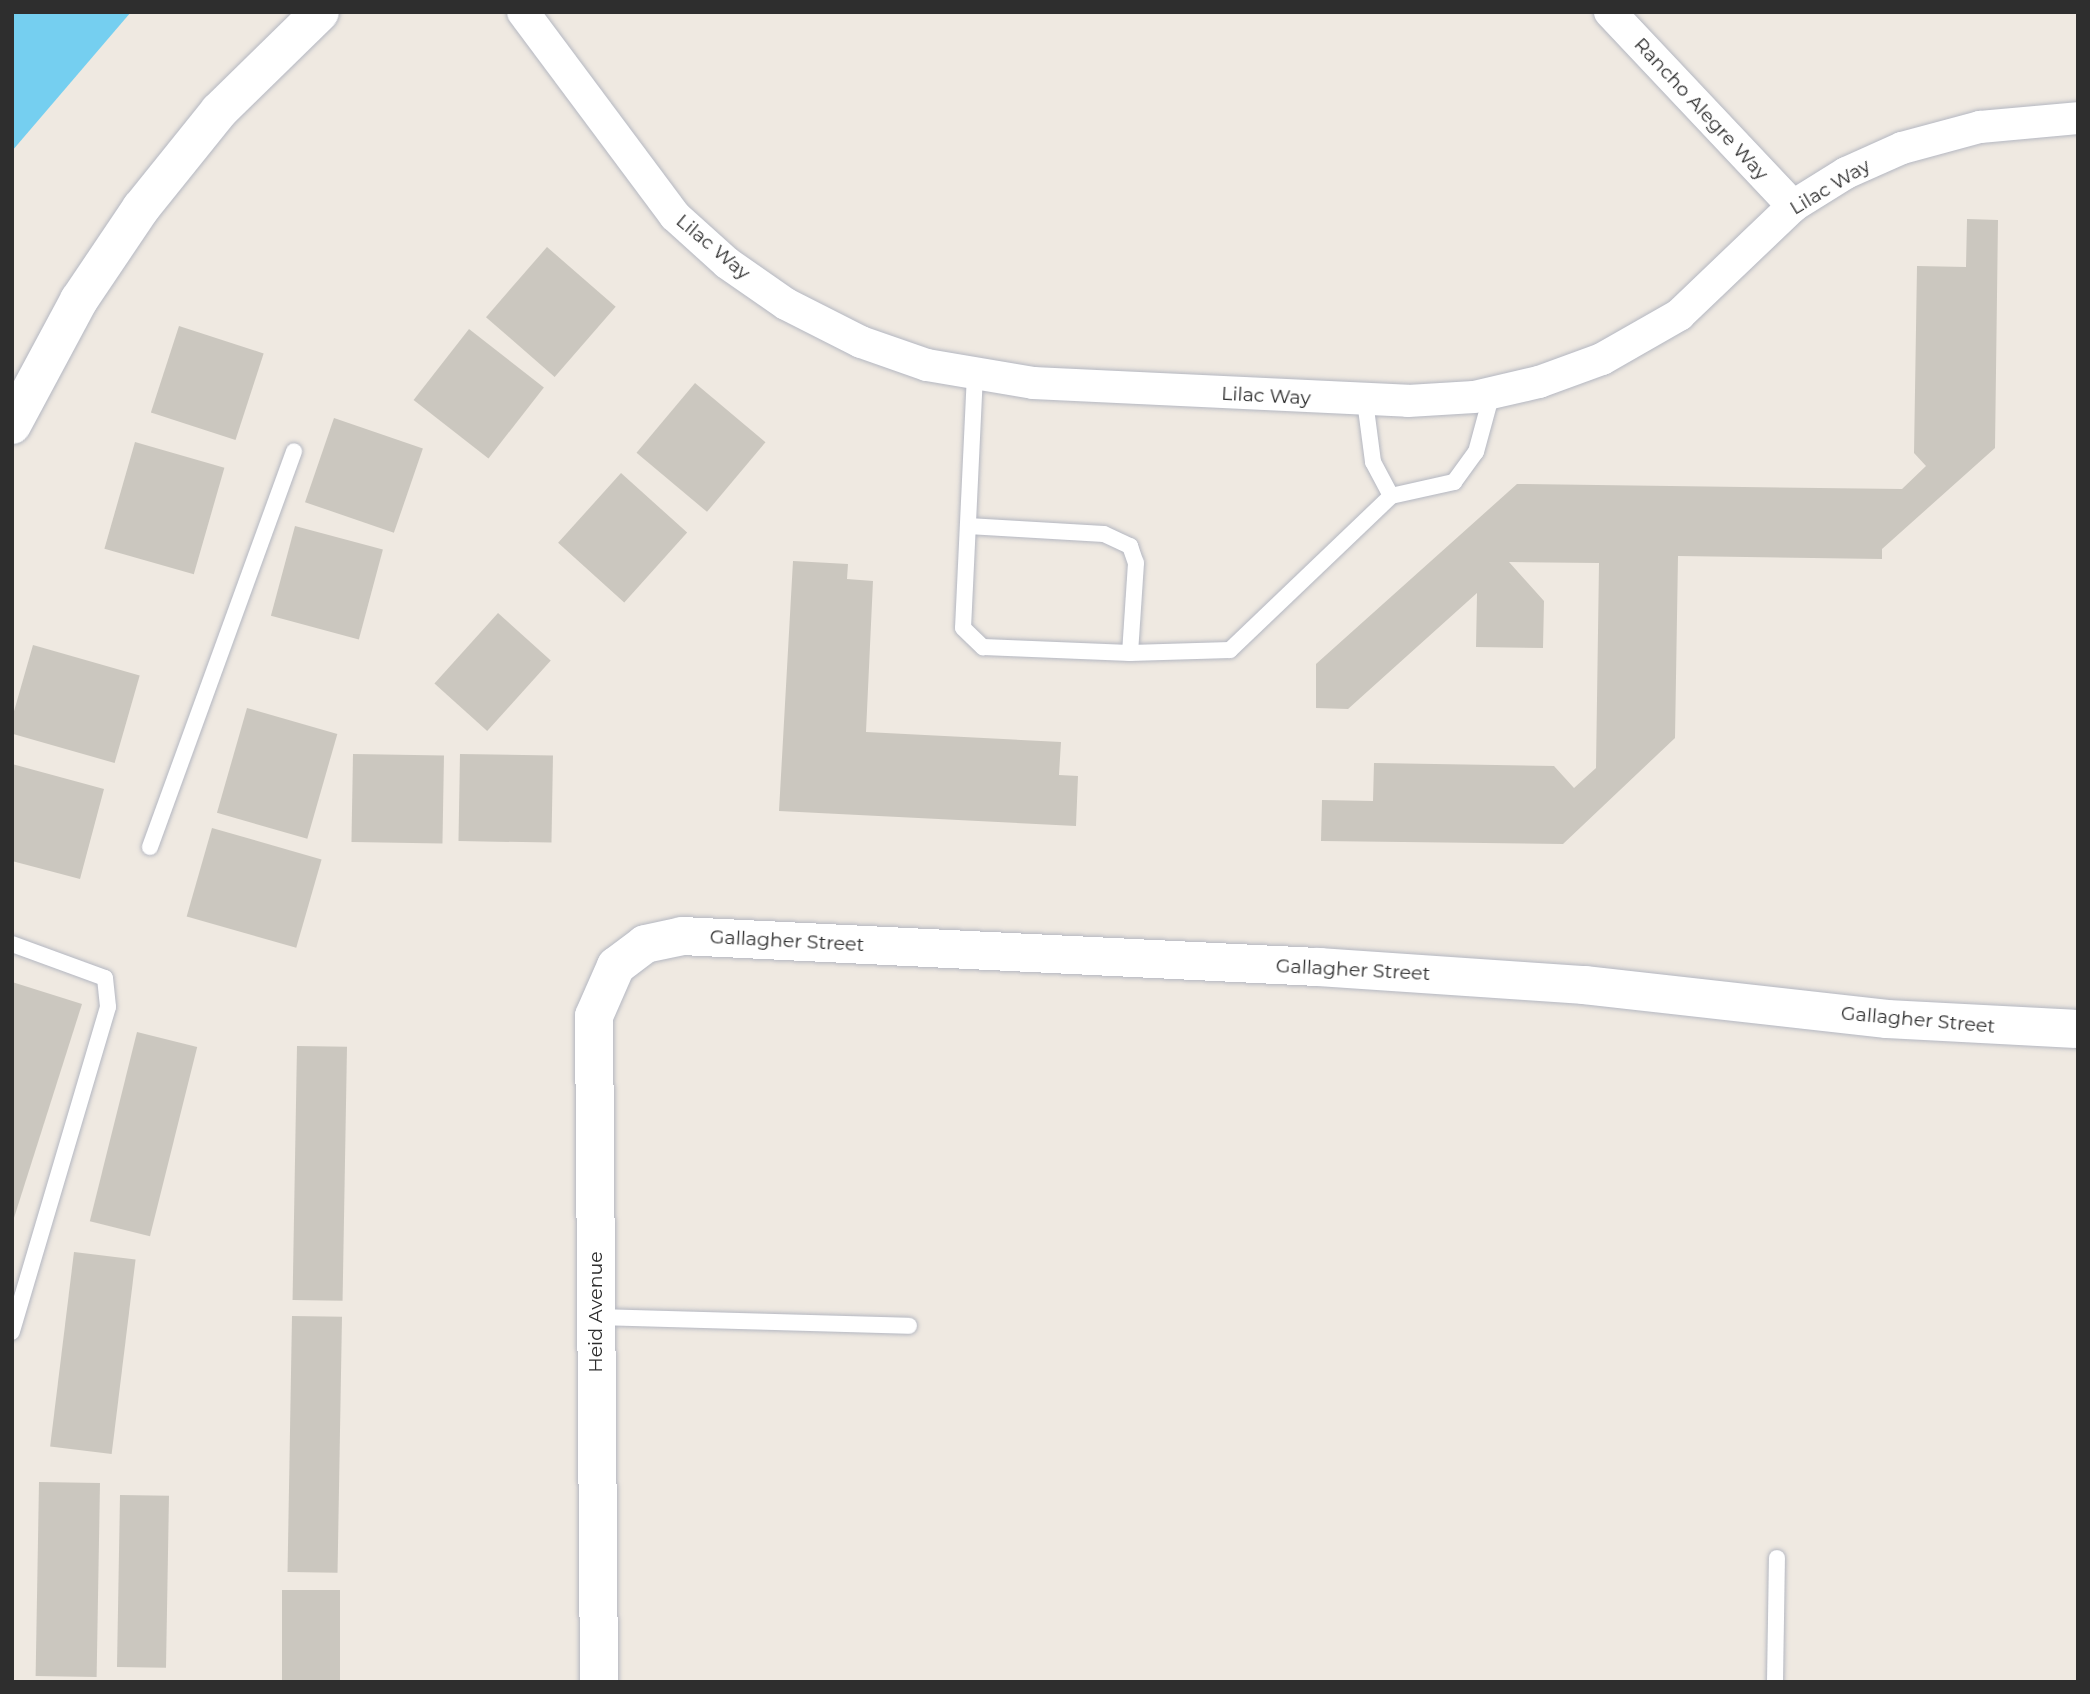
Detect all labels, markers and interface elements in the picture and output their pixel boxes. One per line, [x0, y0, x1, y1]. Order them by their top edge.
street label: Rancho Alegre Way [1629, 33, 1773, 185]
street label: Lilac Way [1786, 154, 1874, 220]
street label: Lilac Way [671, 210, 755, 284]
street label: Lilac Way [1221, 382, 1311, 410]
street label: Gallagher Street [709, 926, 865, 956]
street label: Gallagher Street [1275, 955, 1431, 985]
street label: Gallagher Street [1840, 1002, 1996, 1038]
street label: Heid Avenue [585, 1251, 607, 1373]

